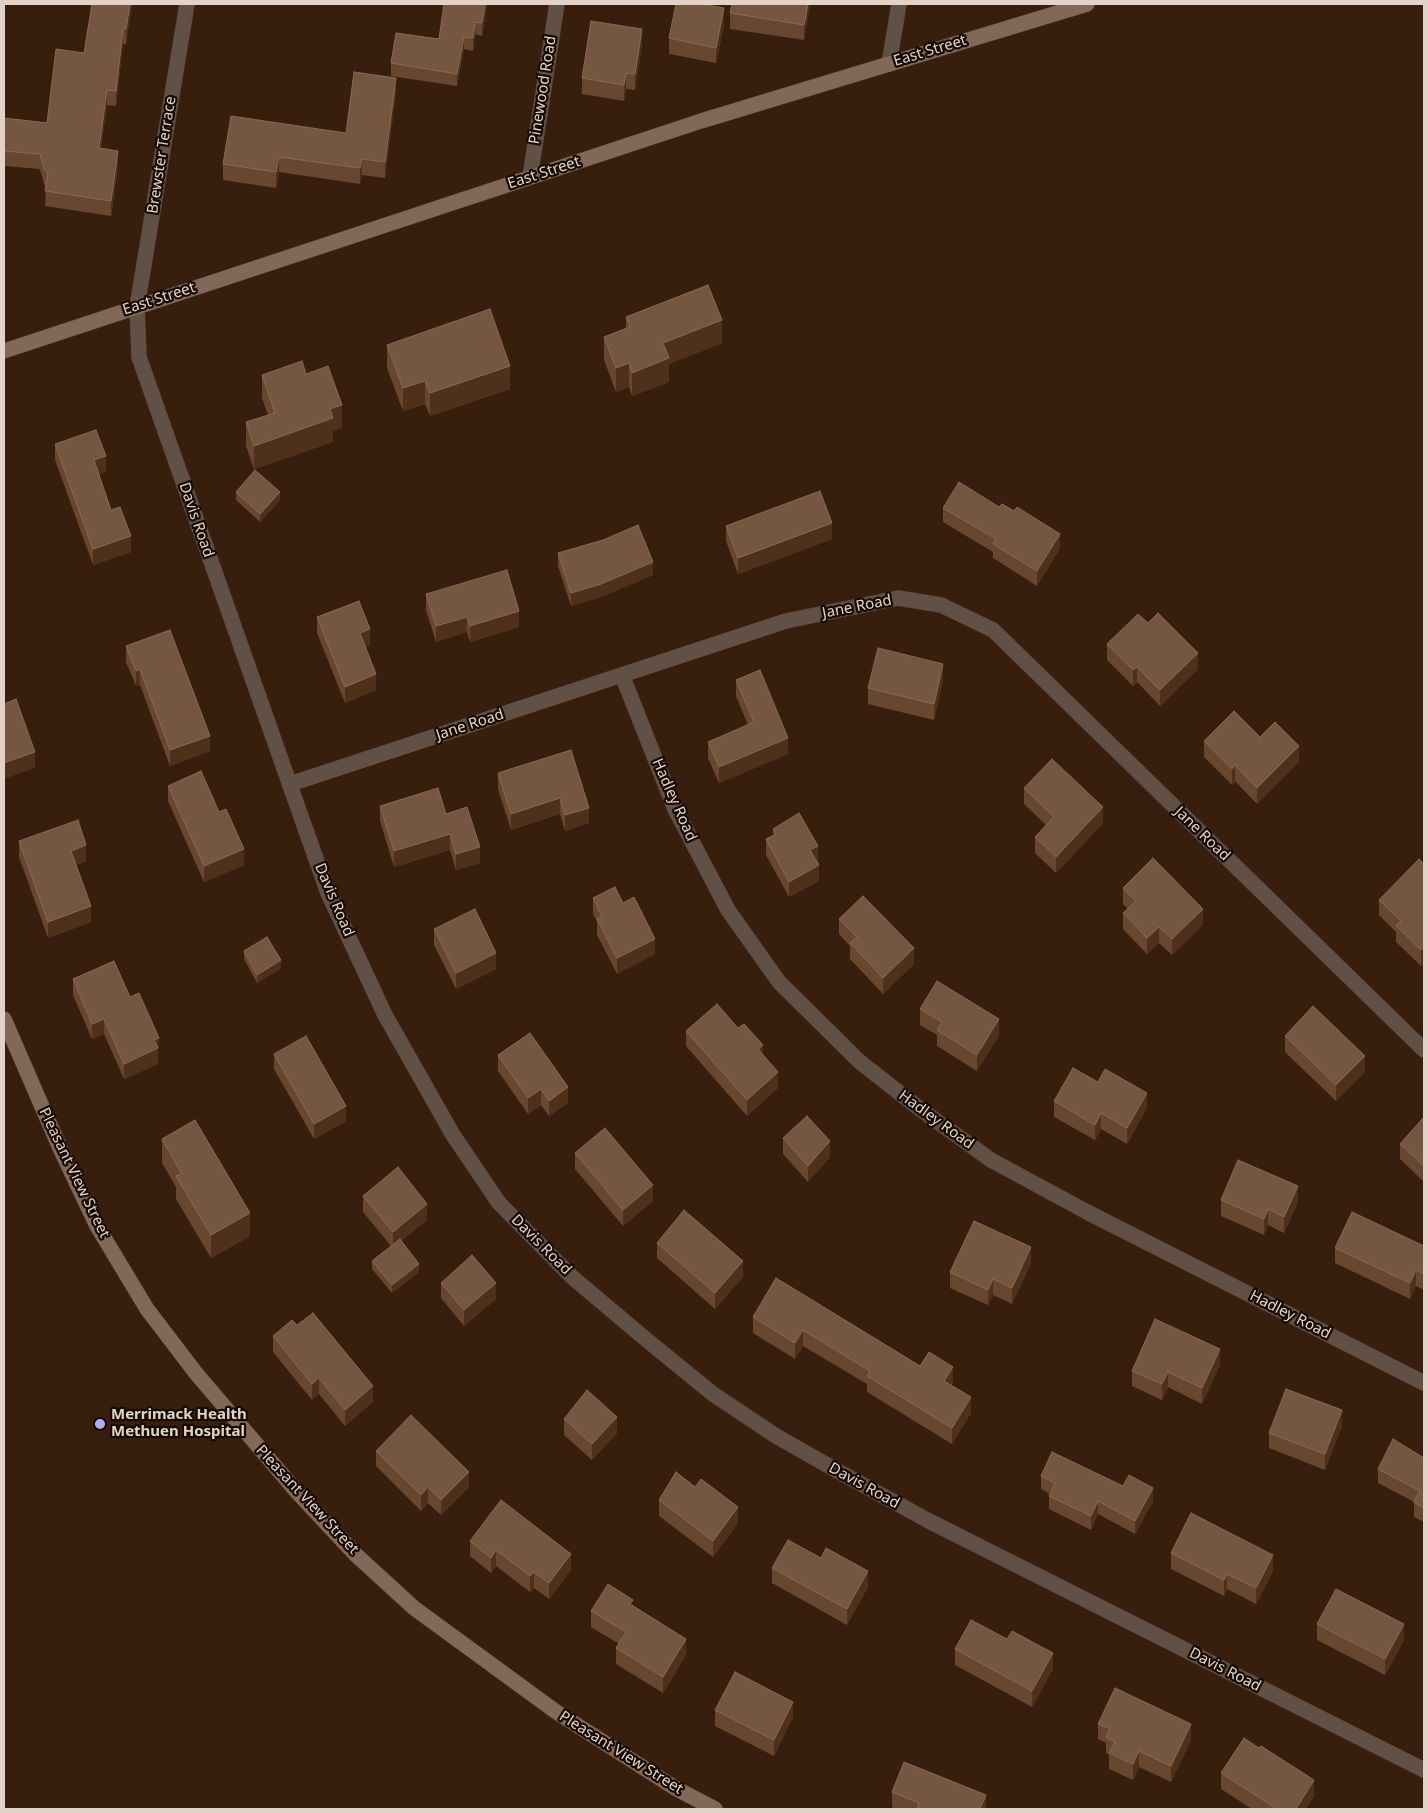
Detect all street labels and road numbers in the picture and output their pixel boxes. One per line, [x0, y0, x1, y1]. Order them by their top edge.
street label: East Street [891, 31, 969, 71]
street label: Pinewood Road [526, 35, 560, 145]
street label: Brewster Terrace [144, 95, 180, 215]
street label: East Street [505, 153, 583, 193]
street label: East Street [120, 279, 198, 319]
street label: Davis Road [175, 480, 217, 560]
street label: Jane Road [821, 591, 893, 623]
street label: Jane Road [434, 706, 506, 744]
street label: Hadley Road [648, 756, 700, 844]
street label: Jane Road [1171, 803, 1233, 865]
street label: Davis Road [310, 861, 358, 939]
street label: Hadley Road [895, 1087, 977, 1153]
street label: Pleasant View Street [35, 1105, 113, 1241]
street label: Davis Road [507, 1211, 575, 1279]
street label: Hadley Road [1247, 1287, 1333, 1343]
street label: Pleasant View Street [252, 1442, 362, 1558]
street label: Davis Road [826, 1459, 902, 1513]
street label: Davis Road [1186, 1644, 1264, 1696]
street label: Pleasant View Street [556, 1708, 686, 1798]

